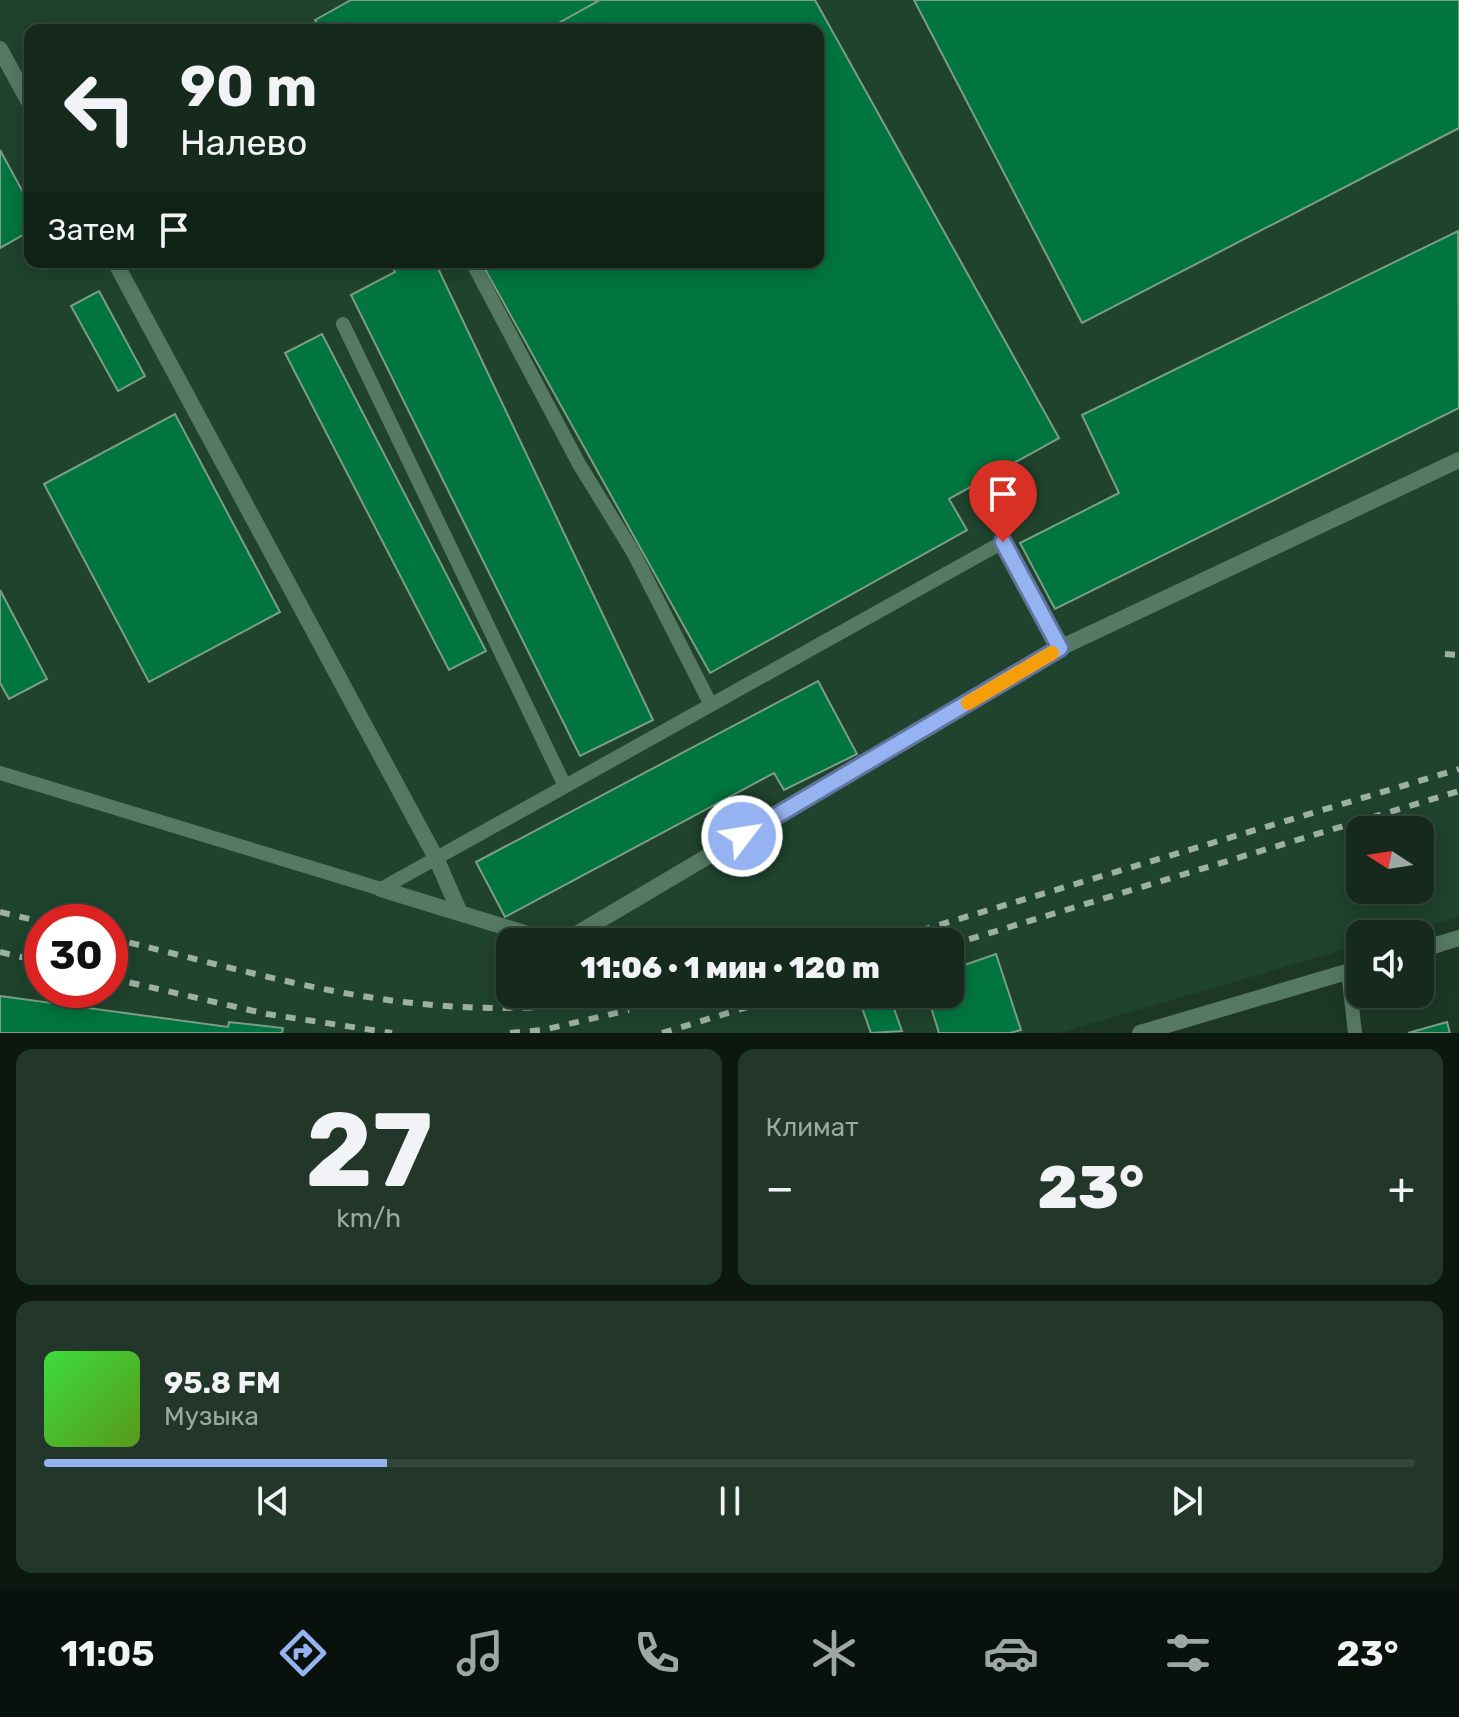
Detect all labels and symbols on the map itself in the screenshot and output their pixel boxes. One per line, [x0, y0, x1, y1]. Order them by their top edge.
pin [969, 460, 1037, 542]
position arrow [700, 794, 784, 878]
north arrow [1346, 816, 1434, 904]
speed limit sign: 30 [24, 904, 128, 1008]

